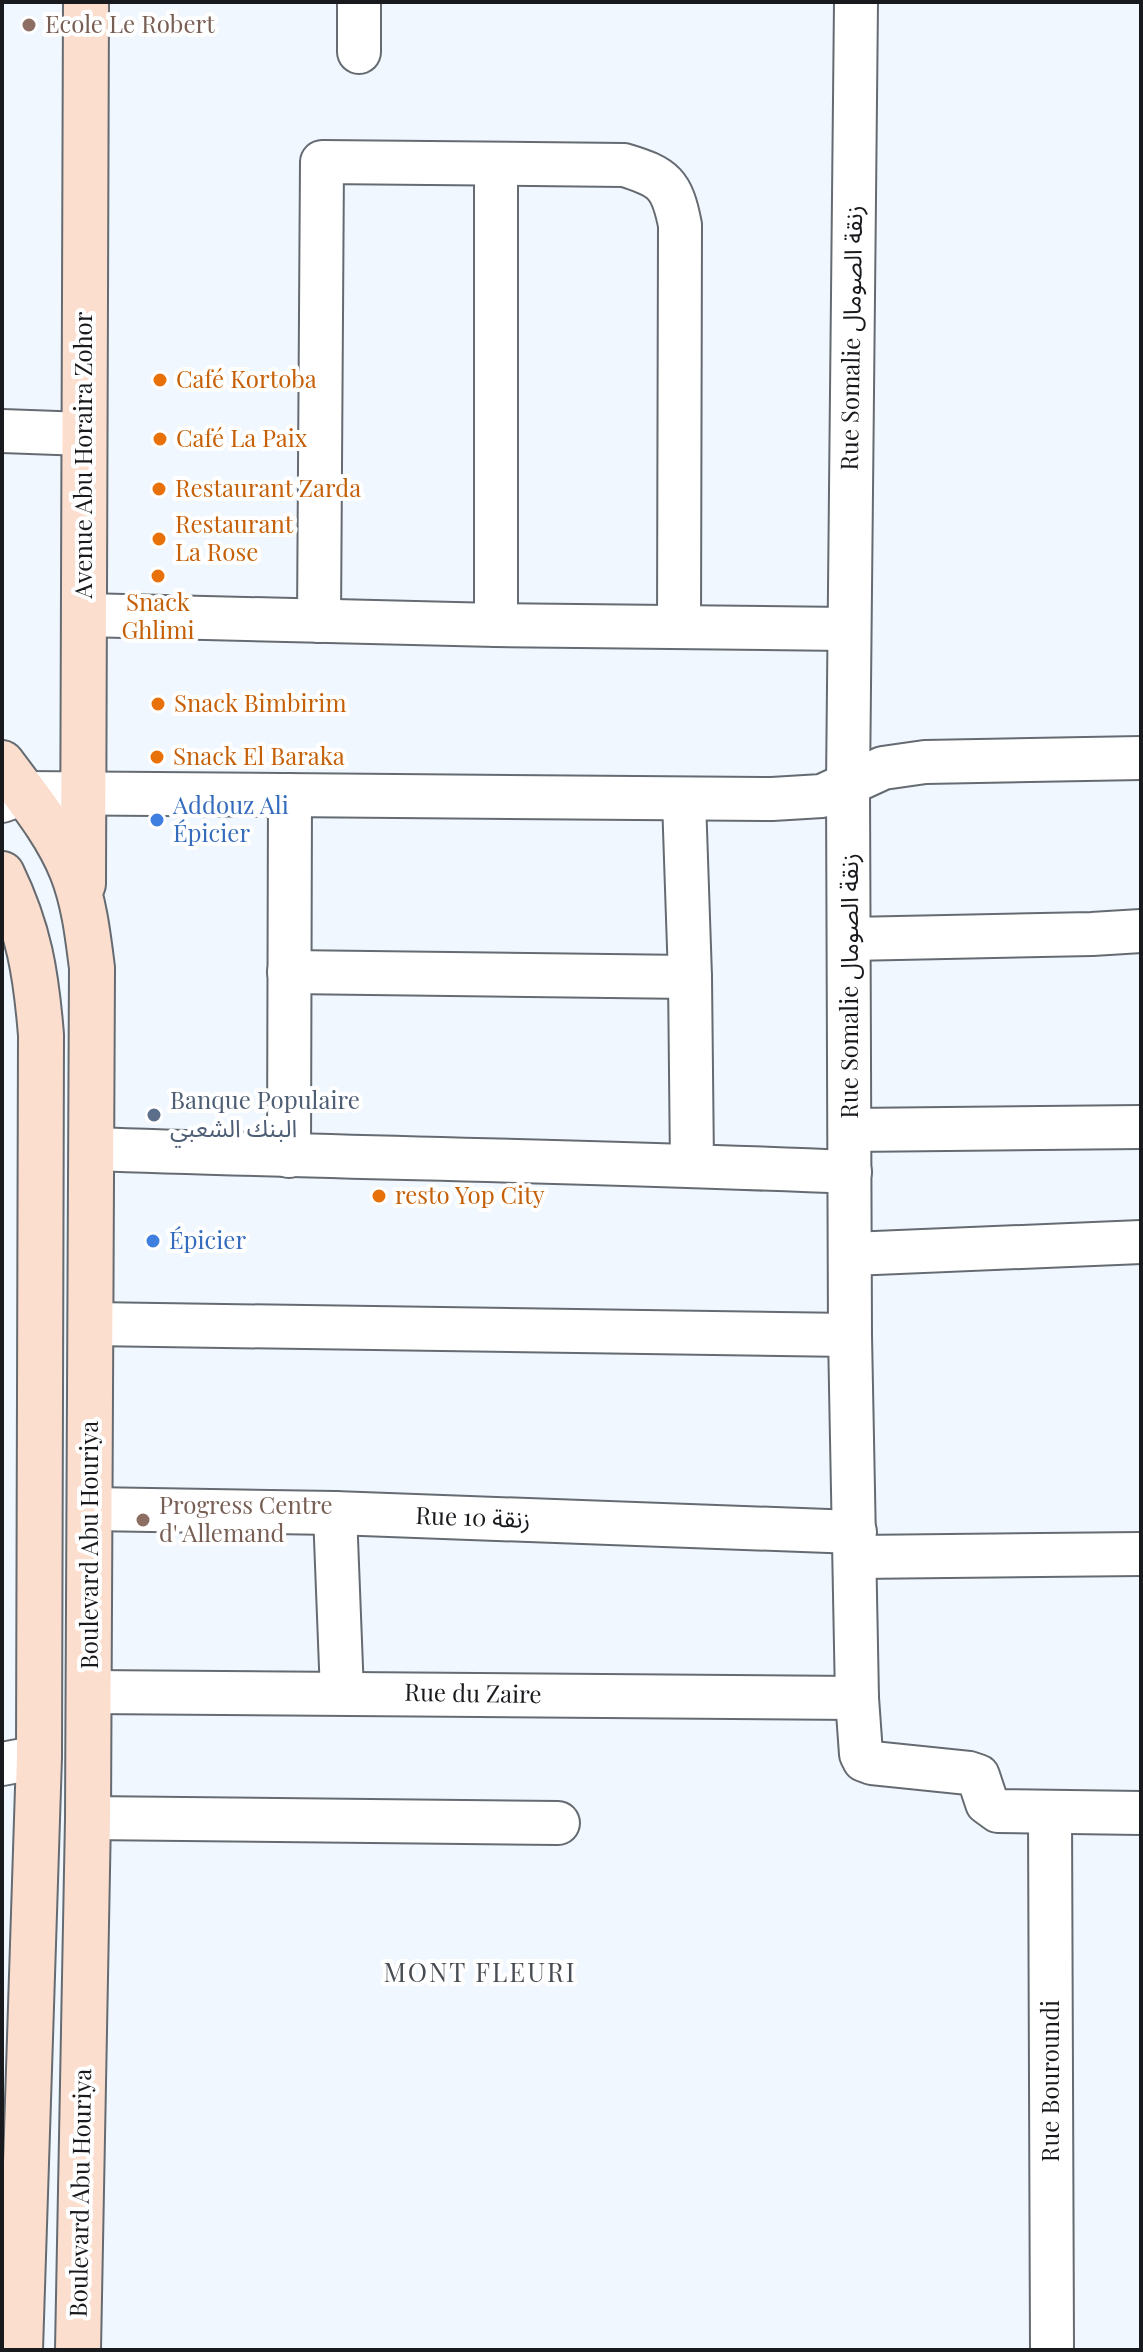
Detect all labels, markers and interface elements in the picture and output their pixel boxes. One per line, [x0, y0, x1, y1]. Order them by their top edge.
place label: Ecole Le Robert [45, 7, 215, 39]
marker: Ecole Le Robert [20, 16, 38, 34]
street label: Rue Somalie زنقة الصومال [832, 205, 868, 471]
street label: Avenue Abu Horaira Zohor [66, 311, 98, 599]
place label: Café Kortoba [176, 362, 317, 394]
marker: Café Kortoba [151, 371, 169, 389]
place label: Café La Paix [176, 421, 308, 453]
marker: Café La Paix [151, 430, 169, 448]
place label: Restaurant Zarda [175, 471, 361, 503]
marker: Restaurant Zarda [150, 480, 168, 498]
place label: Restaurant La Rose [175, 507, 294, 567]
marker: Restaurant La Rose [150, 530, 168, 548]
marker: Snack Ghlimi [149, 567, 167, 585]
place label: Snack Ghlimi [121, 585, 195, 645]
place label: Snack Bimbirim [174, 686, 347, 718]
marker: Snack Bimbirim [149, 695, 167, 713]
place label: Snack El Baraka [173, 739, 345, 771]
marker: Snack El Baraka [148, 748, 166, 766]
place label: Addouz Ali Épicier [172, 788, 289, 848]
marker: Addouz Ali Épicier [148, 811, 166, 829]
street label: Rue Somalie زنقة الصومال [832, 853, 864, 1119]
place label: Banque Populaire البنك الشعبي [170, 1083, 360, 1148]
marker: Banque Populaire البنك الشعبي [145, 1106, 163, 1124]
place label: resto Yop City [395, 1178, 545, 1210]
marker: resto Yop City [370, 1187, 388, 1205]
place label: Épicier [169, 1223, 246, 1255]
marker: Épicier [144, 1232, 162, 1250]
street label: Boulevard Abu Houriya [72, 1421, 104, 1669]
place label: Progress Centre d' Allemand [159, 1488, 333, 1548]
street label: Rue 10 زنقة [415, 1498, 531, 1534]
marker: Progress Centre d' Allemand [134, 1511, 152, 1529]
street label: Rue du Zaire [404, 1675, 542, 1709]
district label: MONT FLEURI [383, 1954, 577, 1989]
street label: Rue Bouroundi [1033, 2000, 1065, 2162]
street label: Boulevard Abu Houriya [61, 2068, 97, 2318]

